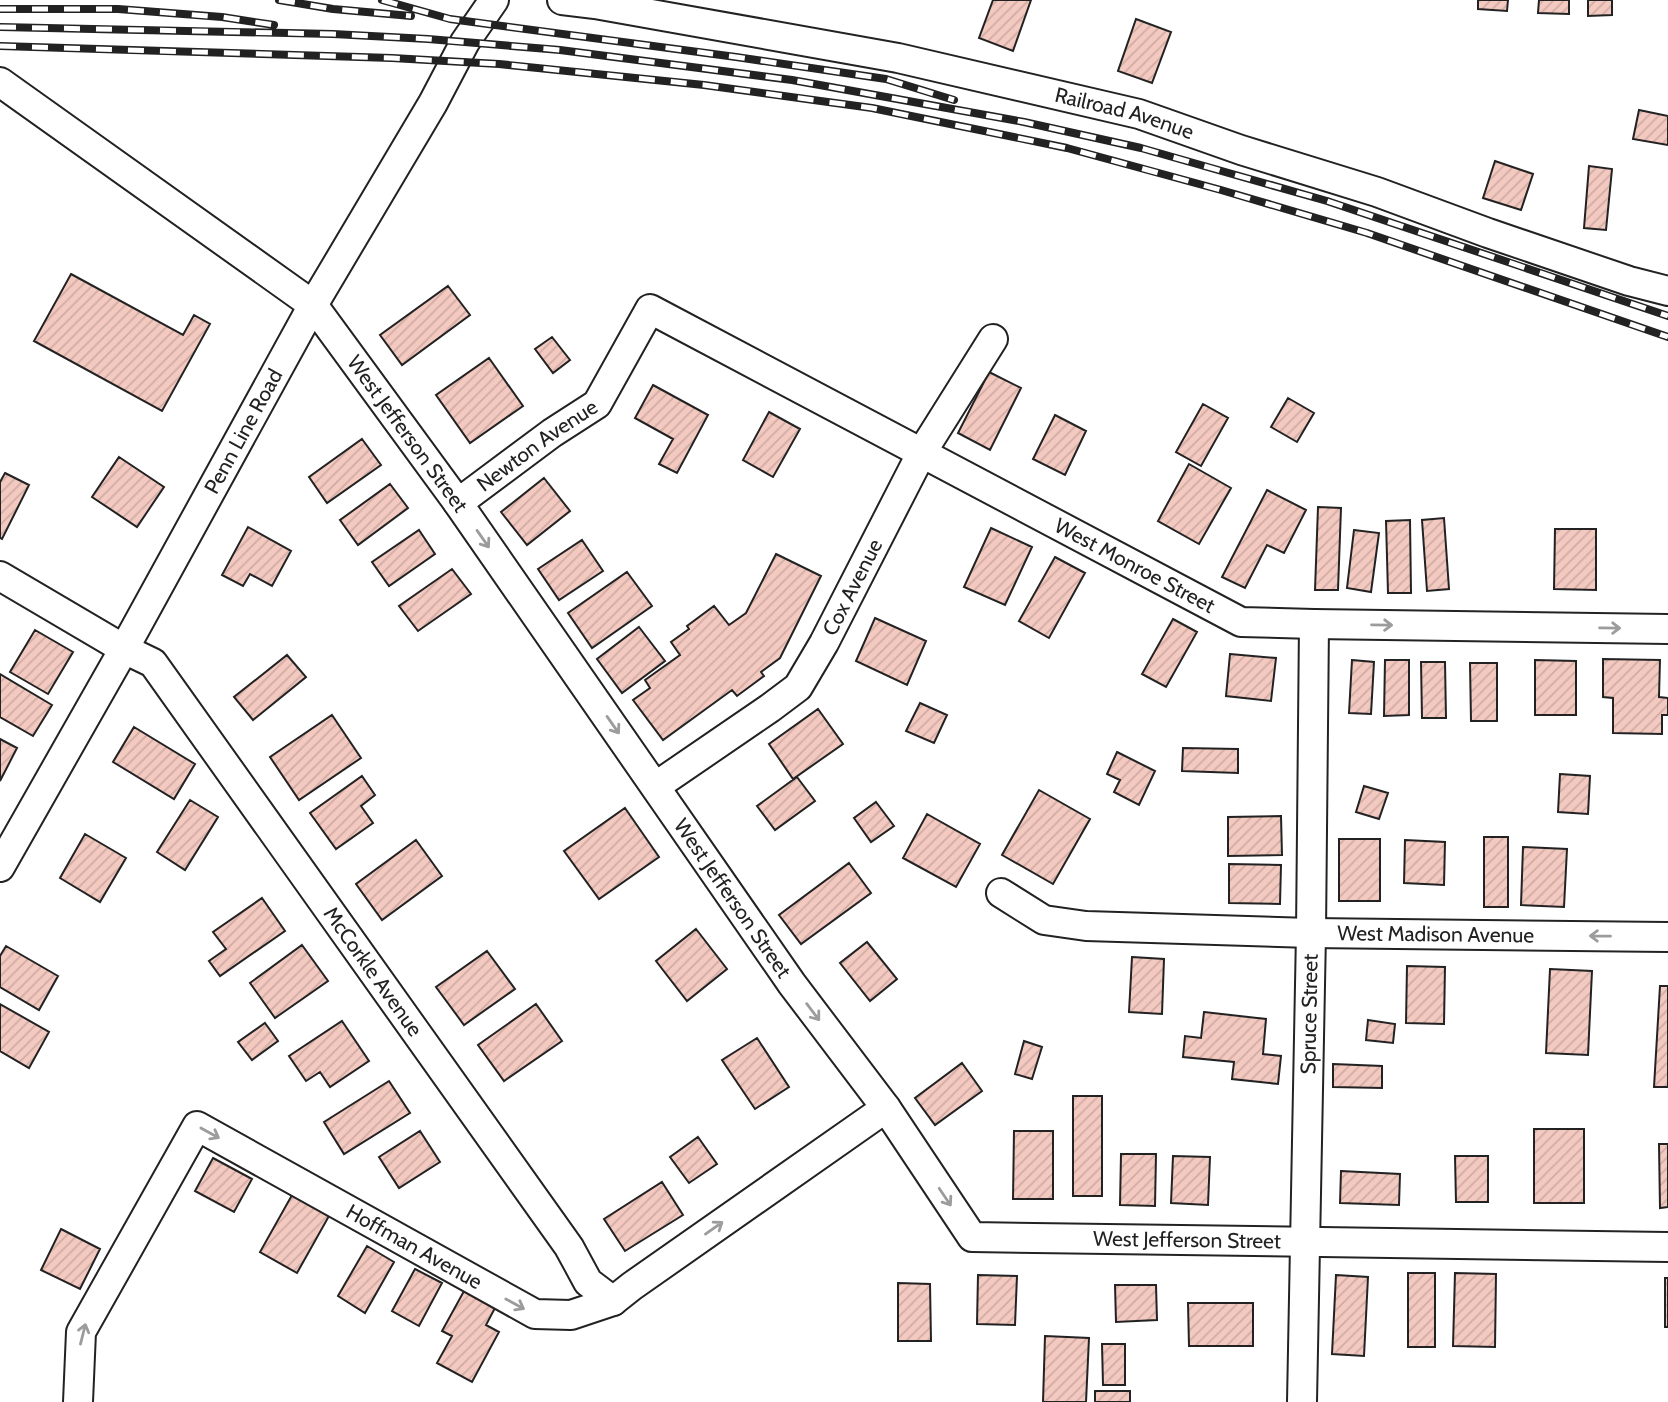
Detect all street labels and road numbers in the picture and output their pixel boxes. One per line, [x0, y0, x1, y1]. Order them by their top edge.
street label: Railroad Avenue [1053, 82, 1197, 144]
street label: West Jefferson Street [342, 350, 473, 517]
street label: Penn Line Road [199, 364, 287, 498]
street label: Newton Avenue [472, 394, 602, 497]
street label: West Monroe Street [1050, 513, 1219, 618]
street label: Cox Avenue [817, 534, 887, 639]
street label: West Jefferson Street [669, 814, 797, 982]
street label: McCorkle Avenue [319, 902, 428, 1041]
street label: West Madison Avenue [1337, 920, 1535, 948]
street label: Spruce Street [1295, 954, 1323, 1074]
street label: Hoffman Avenue [342, 1199, 487, 1294]
street label: West Jefferson Street [1093, 1226, 1281, 1253]

